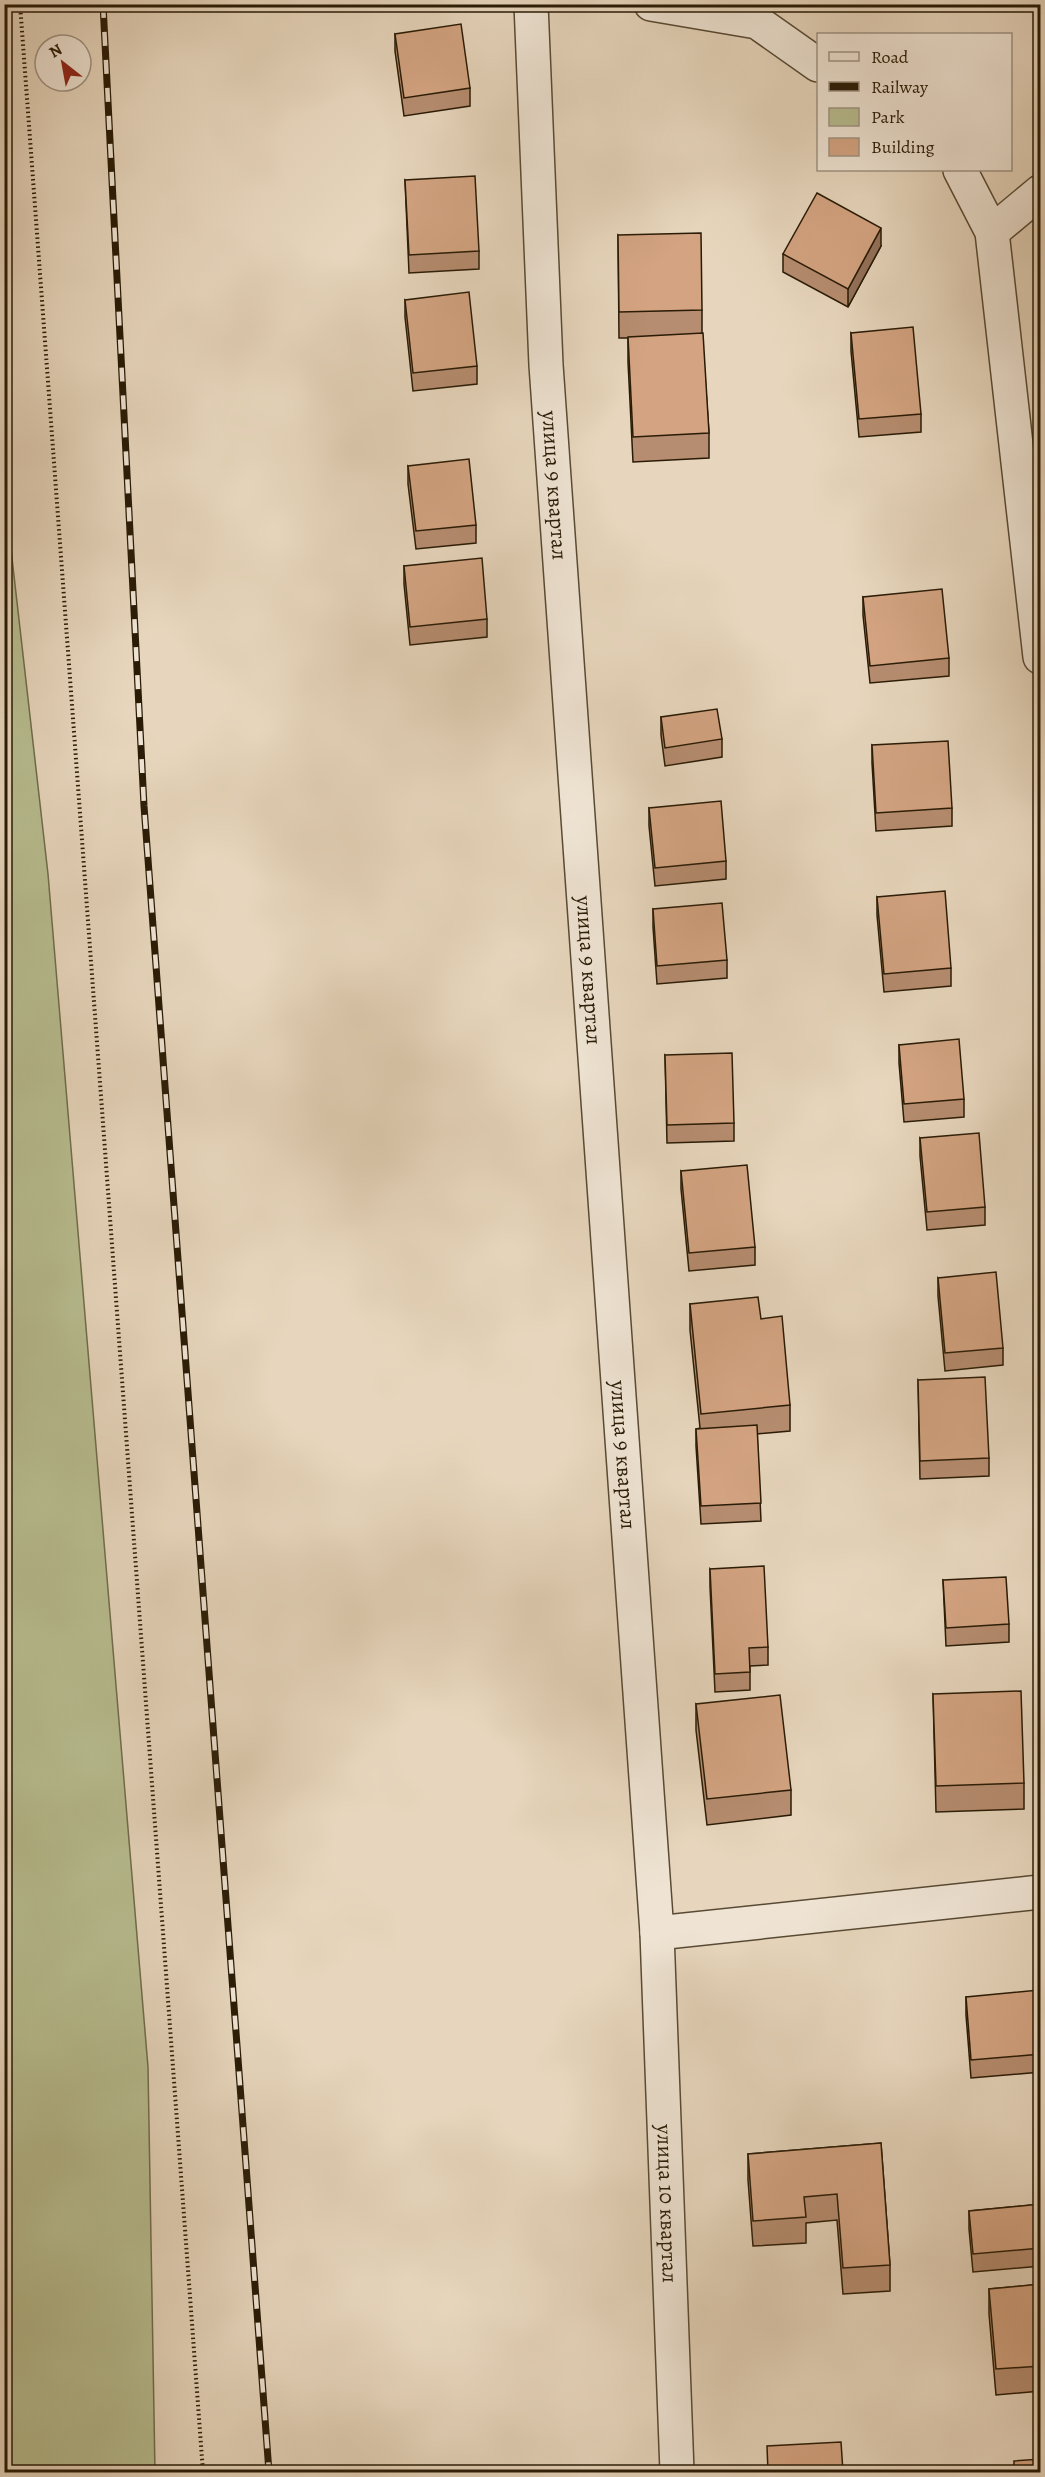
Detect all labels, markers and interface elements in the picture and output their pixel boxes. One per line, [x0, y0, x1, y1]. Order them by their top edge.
north arrow [33, 33, 93, 93]
legend [817, 33, 1012, 171]
text: N [45, 38, 67, 63]
text: Road [871, 45, 909, 69]
text: Railway [871, 75, 929, 99]
text: Park [871, 105, 905, 129]
text: Building [871, 135, 935, 159]
street label: улица 9 квартал [534, 409, 575, 561]
street label: улица 9 квартал [569, 894, 609, 1046]
street label: улица 9 квартал [603, 1378, 643, 1531]
street label: улица 10 квартал [649, 2123, 685, 2283]

